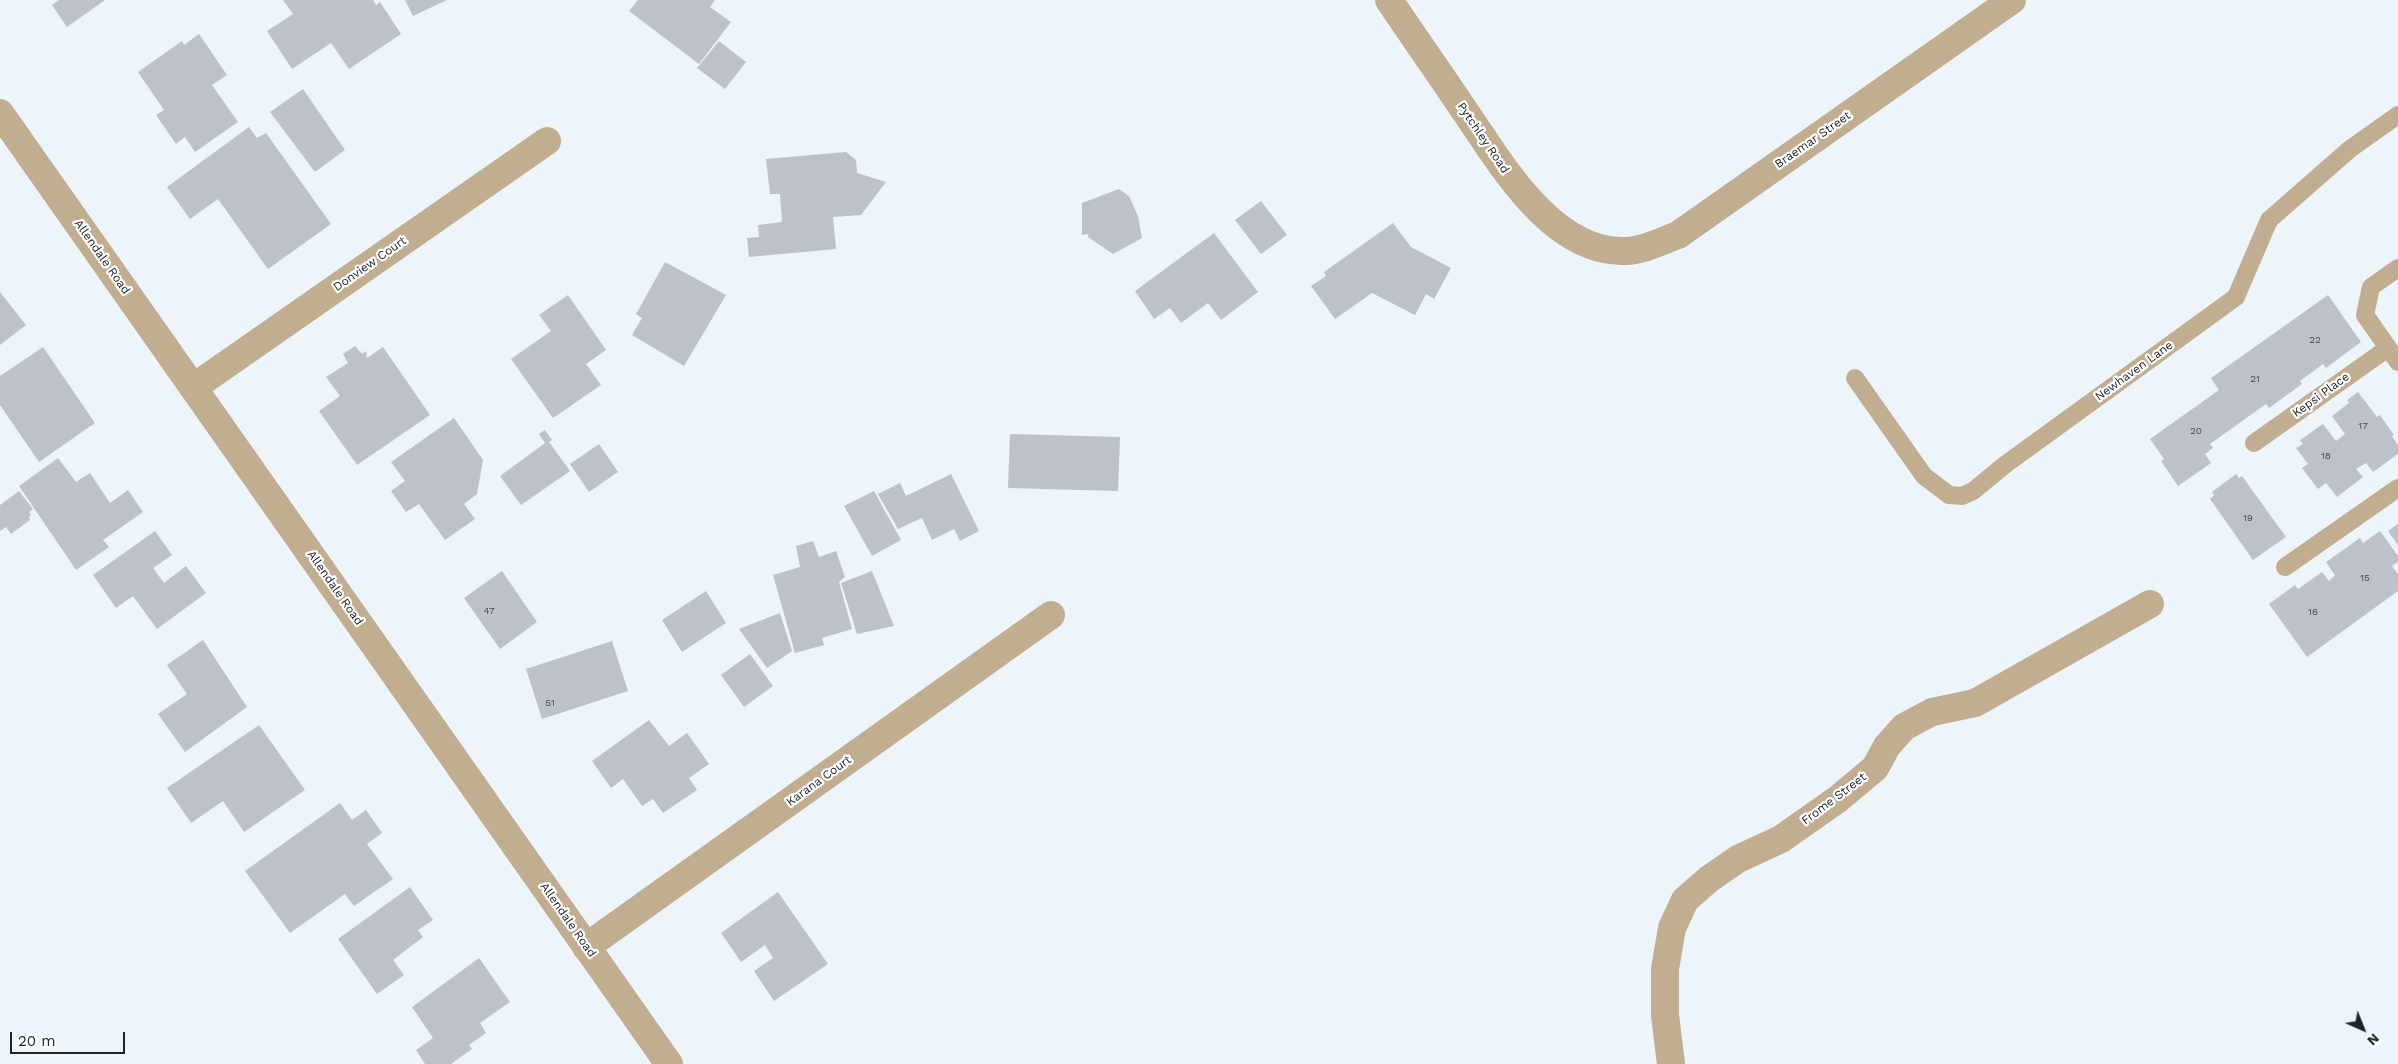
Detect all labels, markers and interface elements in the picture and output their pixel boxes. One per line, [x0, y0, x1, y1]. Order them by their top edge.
street label: Pytchley Road [1454, 100, 1512, 176]
street label: Braemar Street [1772, 108, 1854, 172]
street label: Allendale Road [71, 217, 133, 297]
street label: Donview Court [331, 233, 409, 295]
house number: 22 [2309, 334, 2321, 346]
street label: Newhaven Lane [2092, 338, 2176, 404]
street label: Kepsi Place [2290, 370, 2352, 420]
house number: 21 [2250, 373, 2260, 385]
house number: 17 [2358, 420, 2368, 432]
house number: 20 [2190, 425, 2202, 437]
house number: 18 [2321, 450, 2331, 462]
house number: 19 [2243, 512, 2253, 524]
street label: Allendale Road [304, 548, 366, 628]
house number: 15 [2360, 572, 2370, 584]
house number: 47 [483, 605, 495, 617]
house number: 16 [2308, 606, 2318, 618]
house number: 51 [545, 697, 555, 709]
street label: Karana Court [784, 753, 854, 809]
street label: Frome Street [1799, 770, 1869, 828]
street label: Allendale Road [537, 880, 599, 960]
north arrow [2338, 1004, 2388, 1054]
scale bar [12, 1022, 128, 1054]
text: N [2364, 1030, 2383, 1049]
text: 20 m [18, 1032, 56, 1050]

